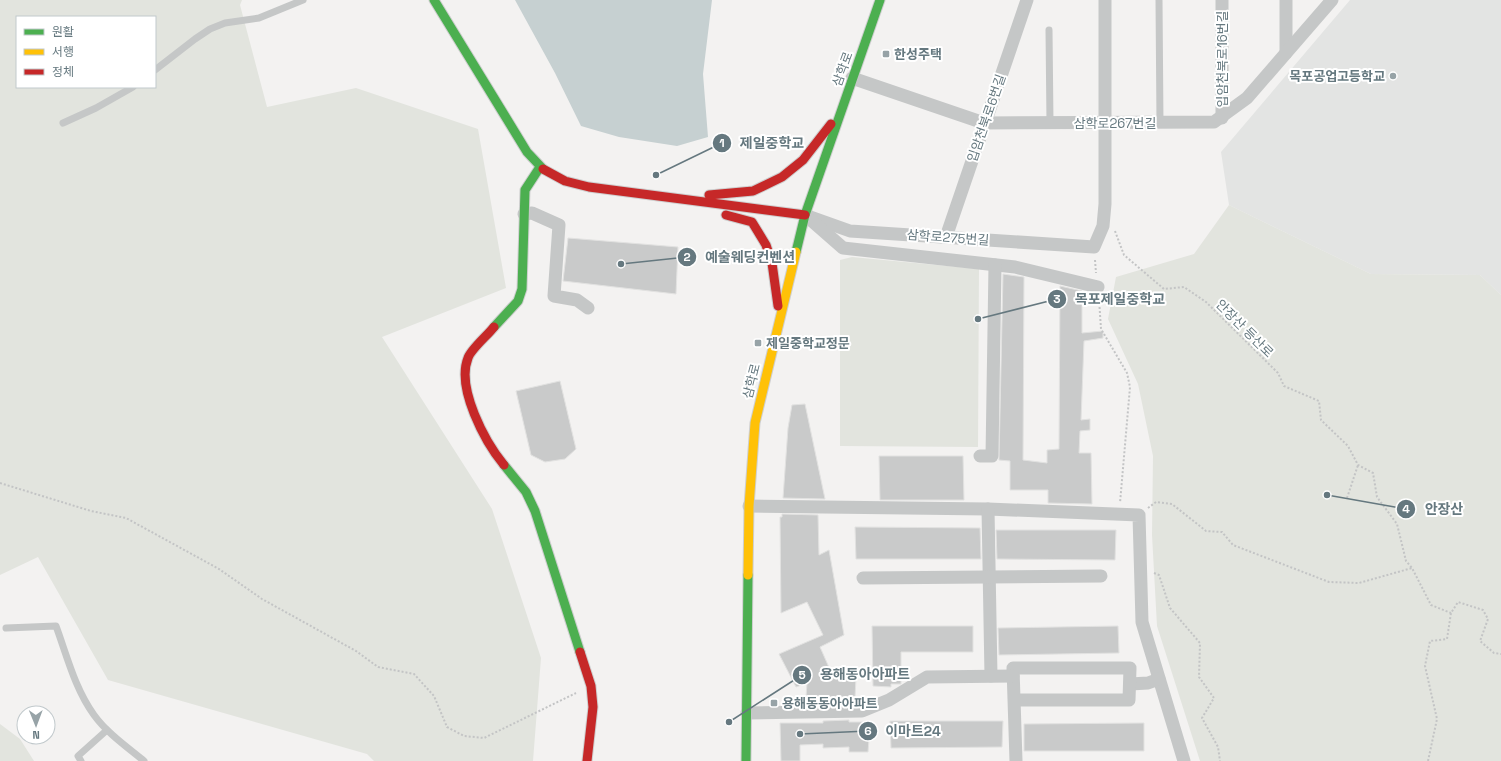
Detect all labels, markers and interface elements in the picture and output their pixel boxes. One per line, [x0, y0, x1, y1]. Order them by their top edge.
street label: 입암천북로16번길 [1214, 10, 1231, 108]
legend [16, 16, 156, 88]
text: 원활 [52, 24, 74, 40]
text: 서행 [52, 44, 74, 60]
place label: 한성주택 [894, 46, 942, 63]
street label: 삼학로 [828, 49, 857, 89]
marker: 한성주택 [881, 49, 891, 59]
text: 정체 [52, 64, 74, 80]
place label: 목포공업고등학교 [1289, 68, 1385, 85]
marker: 목포공업고등학교 [1388, 71, 1398, 81]
street label: 입암천북로6번길 [964, 72, 1009, 164]
street label: 삼학로267번길 [1074, 115, 1156, 132]
callout: 제일중학교 [712, 130, 812, 156]
text: 제일중학교 [740, 134, 804, 152]
text: 1 [719, 135, 725, 151]
street label: 삼학로275번길 [906, 226, 990, 249]
callout: 예술웨딩컨벤션 [677, 244, 803, 270]
text: 예술웨딩컨벤션 [705, 248, 795, 266]
text: 2 [683, 249, 691, 265]
callout: 목포제일중학교 [1047, 286, 1173, 312]
text: 목포제일중학교 [1075, 290, 1165, 308]
text: 3 [1053, 291, 1061, 307]
street label: 안장산 등산로 [1212, 296, 1277, 361]
place label: 제일중학교정문 [766, 335, 850, 352]
marker: 제일중학교정문 [753, 338, 763, 348]
street label: 삼학로 [739, 362, 764, 401]
callout: 안장산 [1396, 496, 1471, 522]
text: 안장산 [1425, 500, 1463, 518]
text: 4 [1402, 501, 1410, 517]
callout: 용해동아아파트 [792, 662, 918, 688]
text: 용해동아아파트 [820, 665, 910, 683]
text: 5 [798, 667, 806, 683]
place label: 용해동동아아파트 [782, 695, 878, 712]
marker: 용해동동아아파트 [769, 698, 779, 708]
north arrow [16, 705, 56, 745]
callout: 이마트24 [858, 718, 949, 744]
text: 이마트24 [885, 722, 941, 740]
text: 6 [864, 723, 872, 739]
text: N [32, 728, 40, 742]

